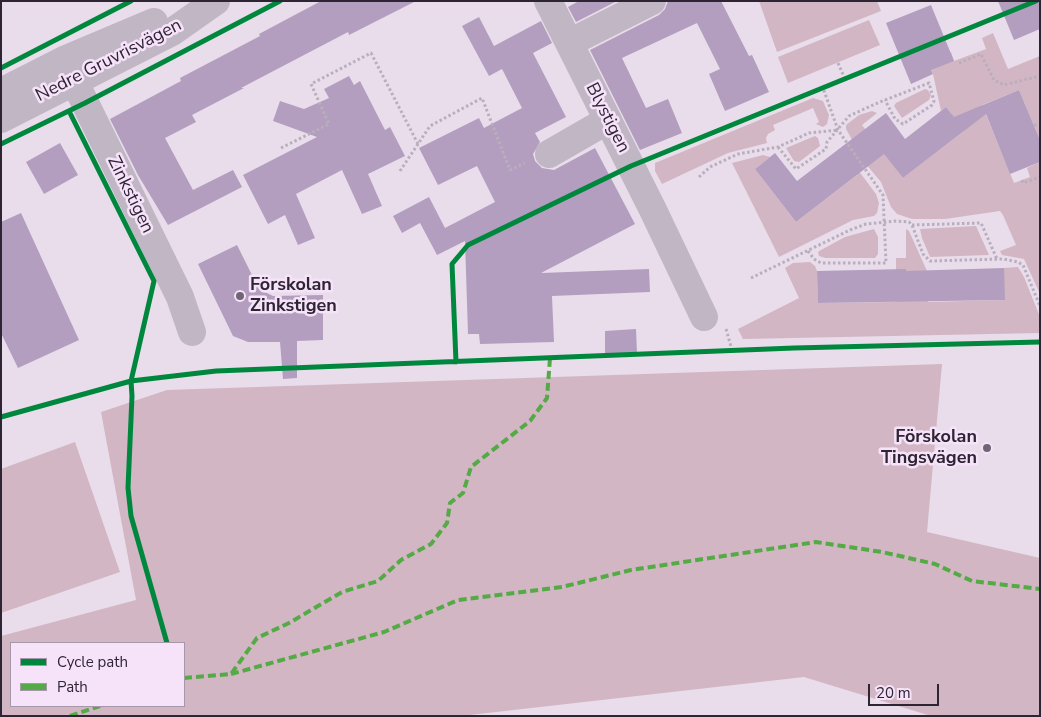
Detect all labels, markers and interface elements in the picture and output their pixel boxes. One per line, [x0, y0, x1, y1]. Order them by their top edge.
street label: Nedre Gruvrisvägen [32, 15, 186, 107]
street label: Blystigen [580, 79, 634, 157]
street label: Zinkstigen [102, 153, 158, 237]
place label: Förskolan Zinkstigen [250, 275, 337, 318]
marker: Förskolan Zinkstigen [234, 290, 246, 302]
place label: Förskolan Tingsvägen [881, 427, 977, 469]
marker: Förskolan Tingsvägen [981, 442, 993, 454]
legend [10, 642, 185, 707]
text: Cycle path [57, 652, 128, 672]
scale bar [871, 674, 942, 706]
text: Path [57, 677, 88, 697]
text: 20 m [876, 683, 911, 703]

